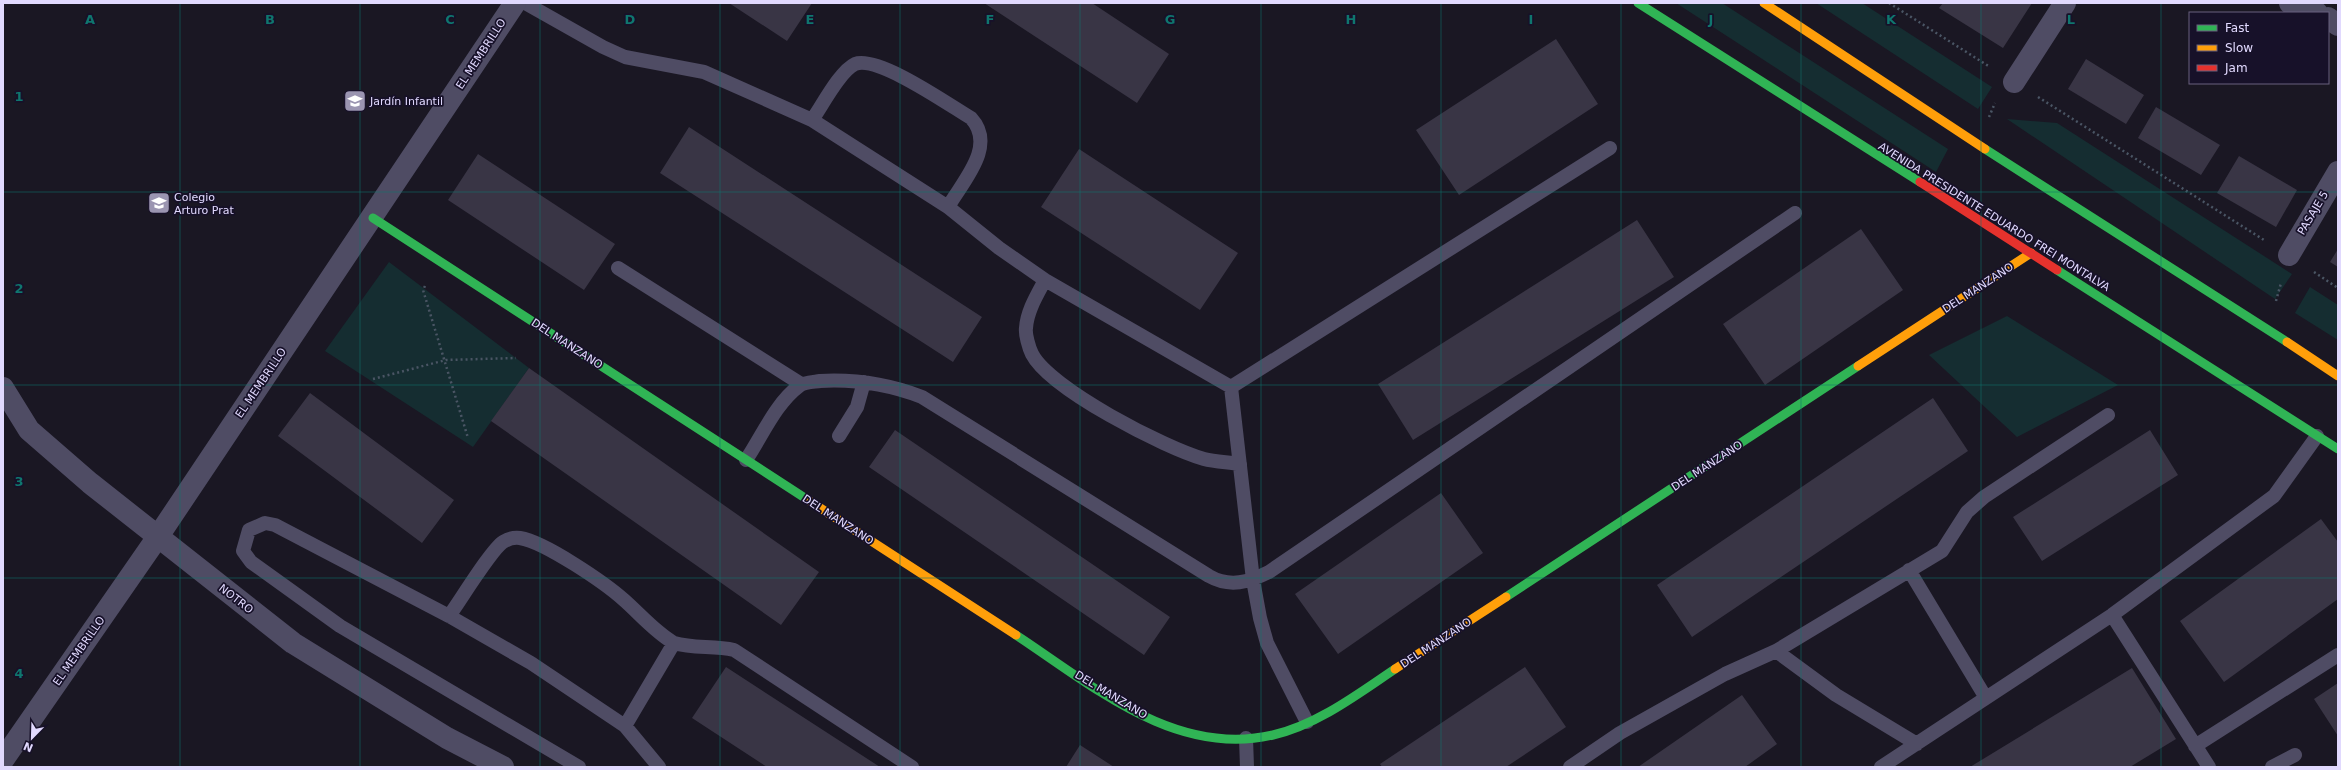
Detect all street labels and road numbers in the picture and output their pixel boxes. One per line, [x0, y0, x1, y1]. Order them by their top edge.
street label: EL MEMBRILLO [453, 16, 509, 92]
street label: AVENIDA PRESIDENTE EDUARDO FREI MONTALVA [1876, 140, 2112, 294]
street label: PASAJE 5 [2295, 189, 2331, 237]
street label: DEL MANZANO [1940, 260, 2016, 316]
street label: DEL MANZANO [529, 316, 605, 372]
street label: EL MEMBRILLO [233, 345, 289, 420]
street label: DEL MANZANO [1669, 438, 1745, 494]
street label: DEL MANZANO [800, 492, 876, 548]
street label: NOTRO [216, 582, 256, 617]
street label: EL MEMBRILLO [50, 614, 108, 688]
street label: DEL MANZANO [1398, 615, 1474, 671]
street label: DEL MANZANO [1072, 668, 1150, 722]

